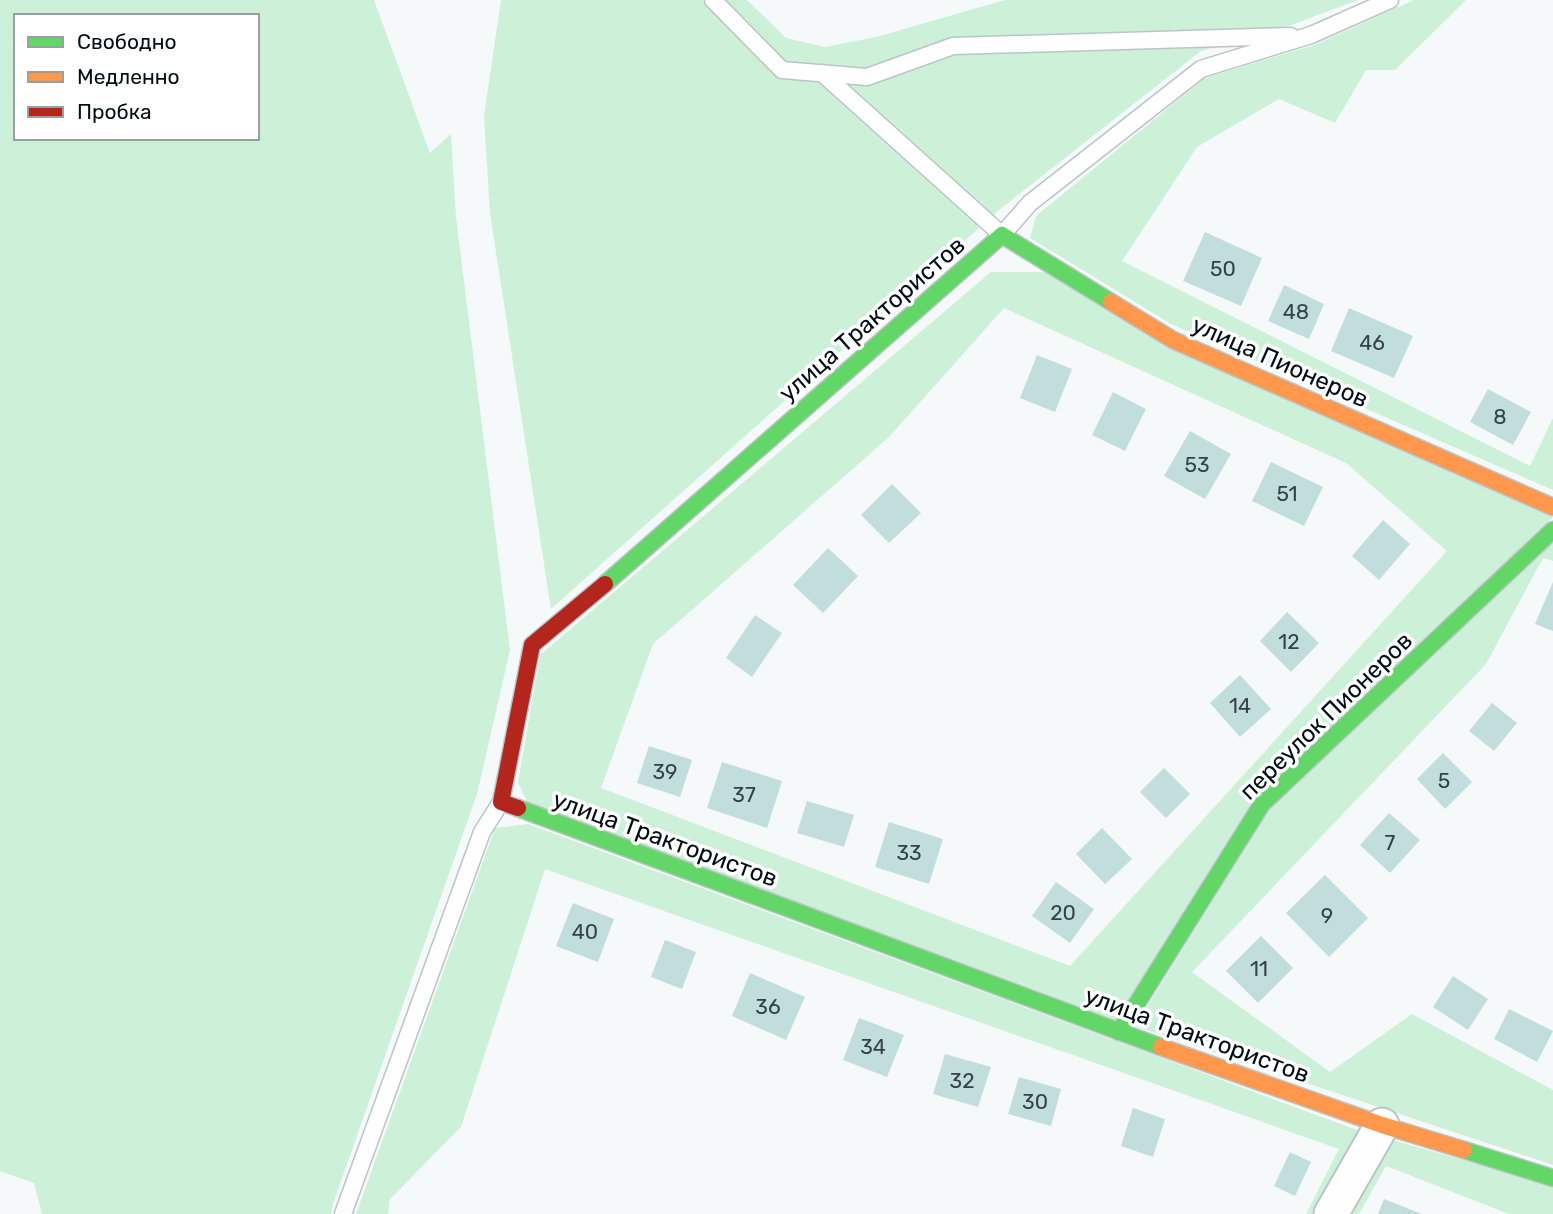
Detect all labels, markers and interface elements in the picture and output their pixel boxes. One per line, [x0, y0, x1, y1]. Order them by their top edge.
legend [14, 14, 259, 140]
text: Свободно [77, 29, 177, 54]
text: Медленно [77, 64, 180, 89]
text: Пробка [77, 99, 152, 124]
street label: улица Трактористов [773, 231, 971, 407]
house number: 50 [1210, 256, 1236, 281]
house number: 48 [1283, 299, 1309, 324]
street label: улица Пионеров [1187, 311, 1373, 413]
house number: 46 [1359, 330, 1385, 355]
house number: 8 [1493, 404, 1507, 429]
house number: 53 [1184, 452, 1210, 477]
house number: 51 [1276, 481, 1298, 506]
street label: переулок Пионеров [1234, 626, 1418, 806]
house number: 12 [1278, 629, 1300, 654]
house number: 14 [1229, 693, 1251, 718]
house number: 39 [652, 759, 678, 784]
house number: 5 [1438, 768, 1450, 793]
house number: 37 [732, 782, 756, 807]
street label: улица Трактористов [549, 785, 781, 893]
house number: 7 [1385, 830, 1396, 855]
house number: 33 [896, 840, 922, 865]
house number: 20 [1050, 900, 1076, 925]
house number: 9 [1321, 903, 1333, 928]
house number: 40 [572, 919, 598, 944]
house number: 11 [1250, 956, 1268, 981]
street label: улица Трактористов [1081, 981, 1313, 1089]
house number: 36 [755, 994, 781, 1019]
house number: 34 [860, 1034, 886, 1059]
house number: 32 [950, 1068, 974, 1093]
house number: 30 [1022, 1089, 1048, 1114]

